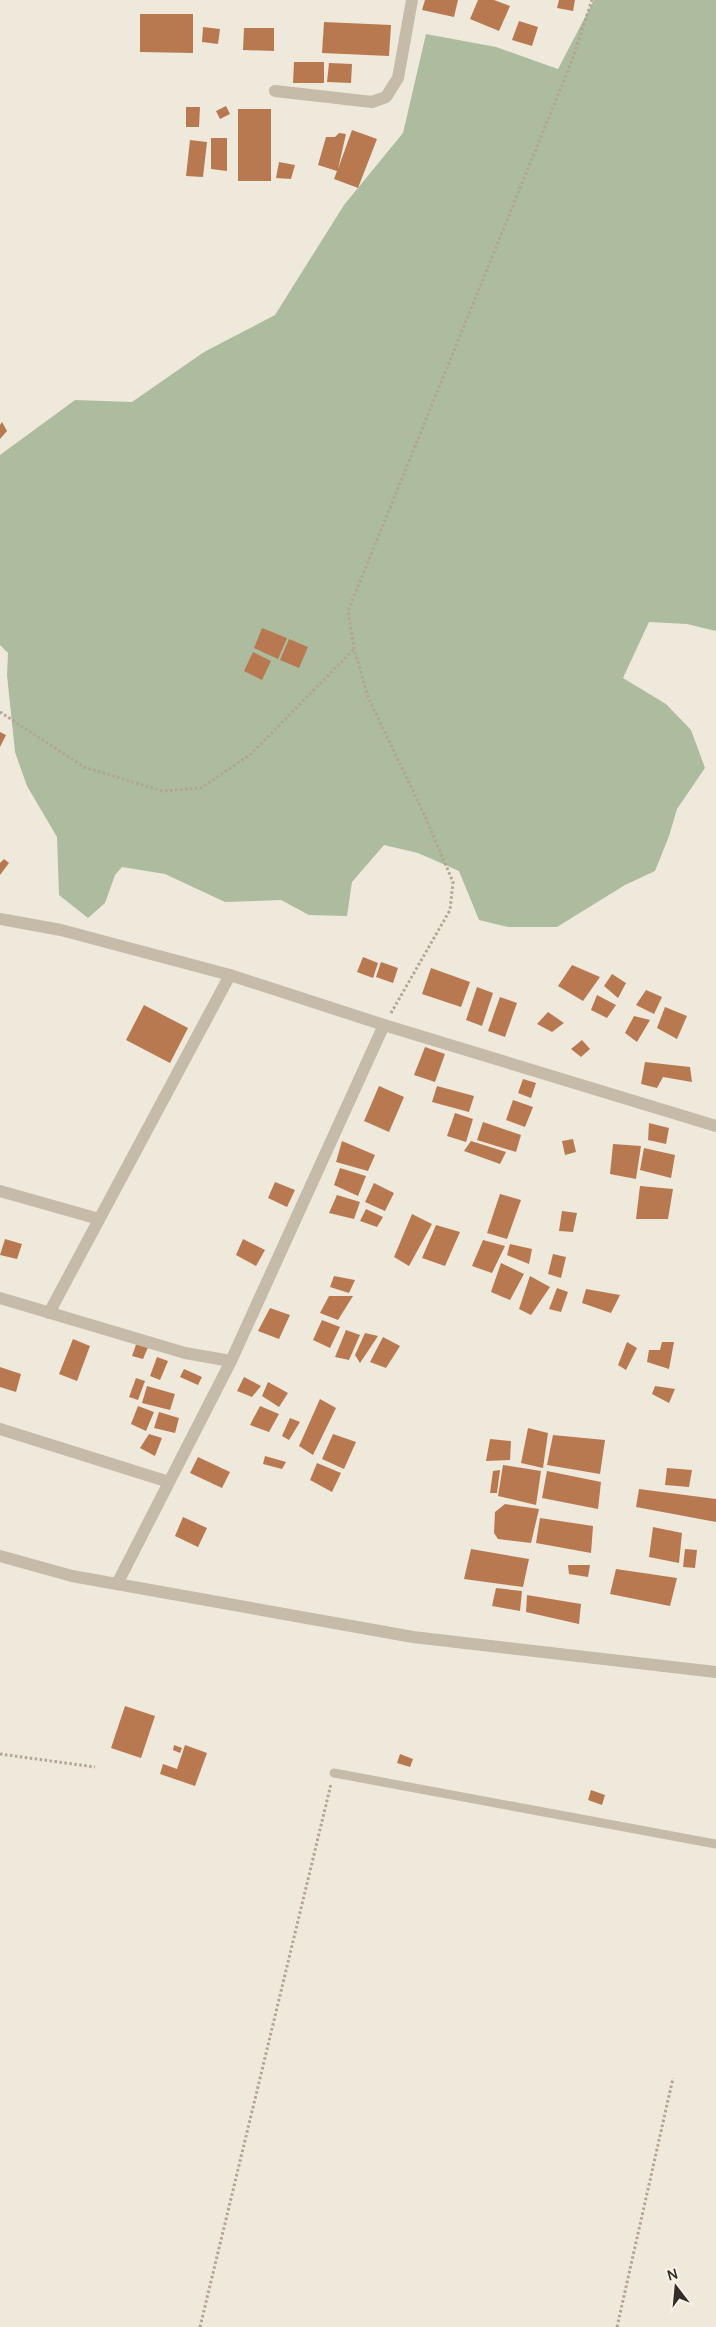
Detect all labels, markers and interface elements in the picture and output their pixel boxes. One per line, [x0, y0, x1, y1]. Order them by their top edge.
north arrow [651, 2262, 701, 2312]
text: N [665, 2264, 680, 2285]

